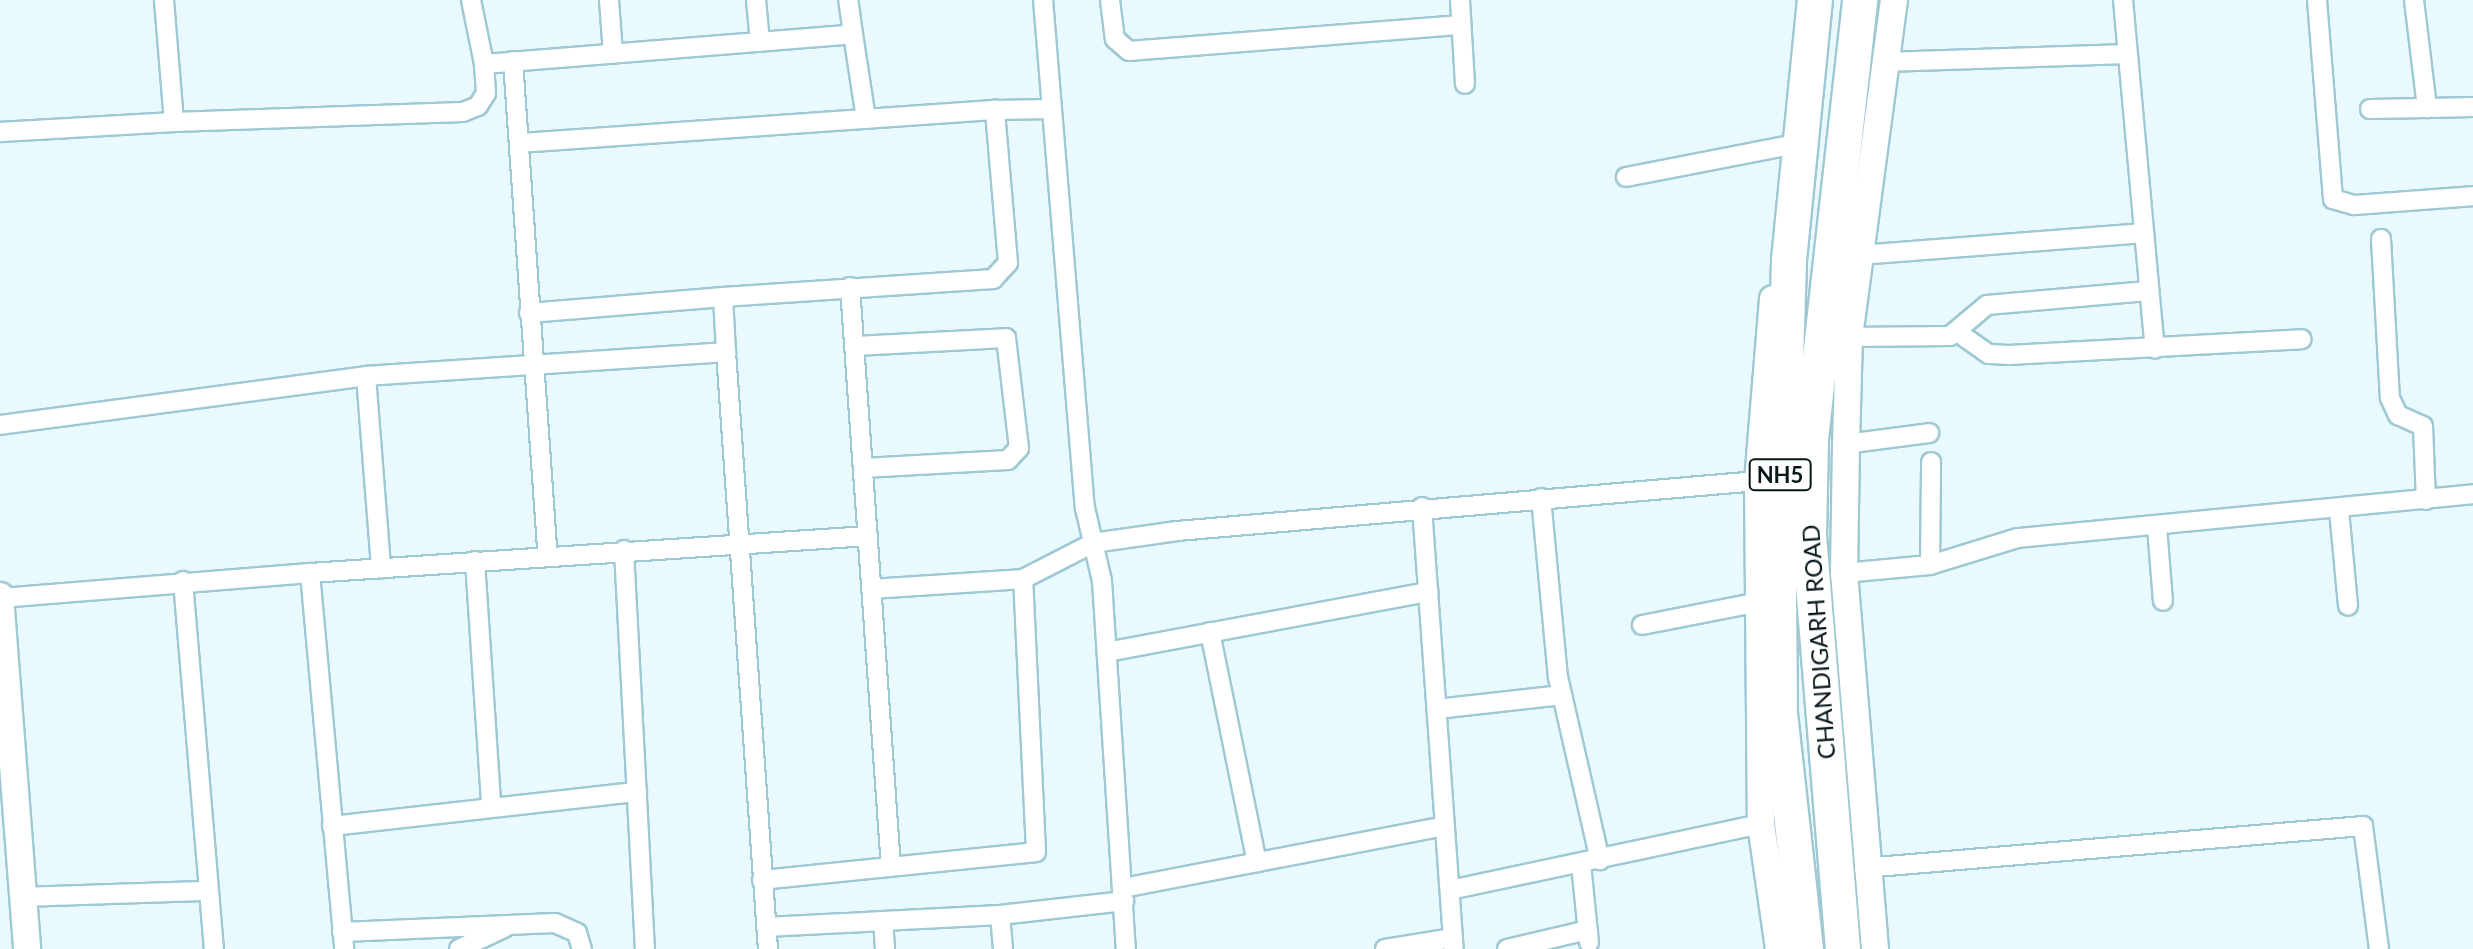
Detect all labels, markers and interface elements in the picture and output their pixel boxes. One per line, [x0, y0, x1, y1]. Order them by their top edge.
road number: NH5 [1748, 457, 1812, 493]
street label: CHANDIGARH ROAD [1795, 524, 1841, 760]

